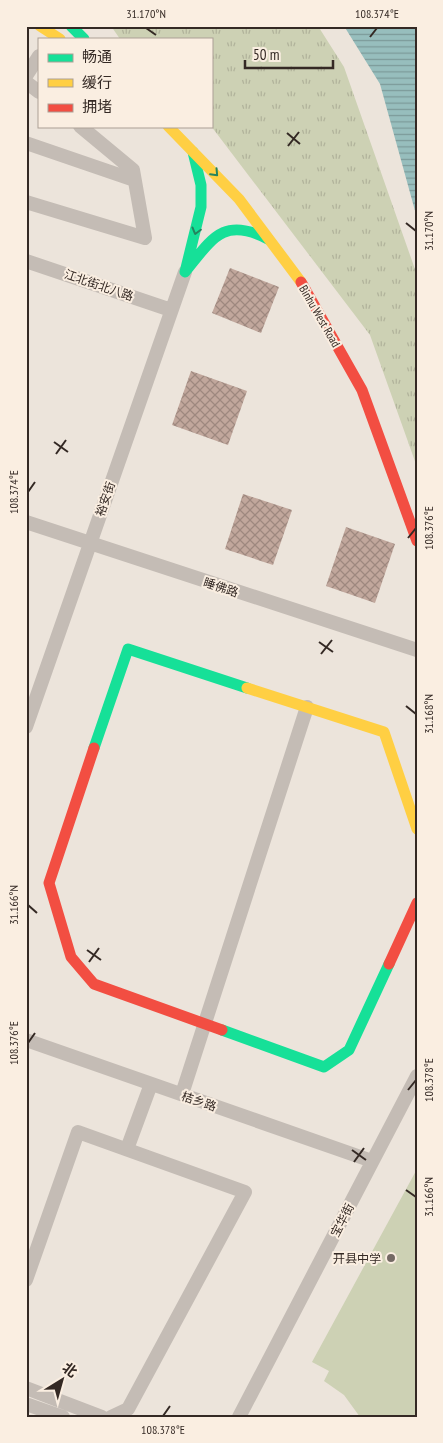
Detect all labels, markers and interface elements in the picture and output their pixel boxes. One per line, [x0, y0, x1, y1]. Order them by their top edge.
text: 31.170°N [126, 6, 166, 21]
text: 108.374°E [355, 6, 399, 21]
legend [38, 38, 212, 128]
scale bar [245, 38, 333, 70]
text: 50 m [253, 45, 279, 64]
text: 畅通 [82, 47, 112, 66]
text: 缓行 [82, 73, 112, 92]
text: 拥堵 [82, 97, 112, 116]
one-way arrow [209, 167, 218, 176]
text: 31.170°N [421, 211, 436, 251]
one-way arrow [191, 227, 201, 235]
street label: 江北街北八路 [63, 266, 135, 304]
street label: Binhu West Road [296, 282, 344, 350]
text: 108.374°E [6, 470, 21, 514]
street label: 裕安街 [92, 480, 118, 518]
text: 108.376°E [421, 506, 436, 550]
street label: 睡佛路 [202, 574, 240, 600]
text: 31.168°N [421, 694, 436, 734]
text: 31.166°N [6, 885, 21, 925]
text: 108.376°E [6, 1021, 21, 1065]
text: 108.378°E [421, 1058, 436, 1102]
street label: 桔乡路 [180, 1088, 218, 1114]
text: 31.166°N [421, 1177, 436, 1217]
street label: 宝华街 [327, 1201, 357, 1239]
place label: 开县中学 [333, 1251, 381, 1266]
marker: 开县中学 [385, 1252, 397, 1264]
north arrow [38, 1356, 88, 1406]
text: 北 [59, 1358, 81, 1381]
text: 108.378°E [141, 1422, 185, 1437]

